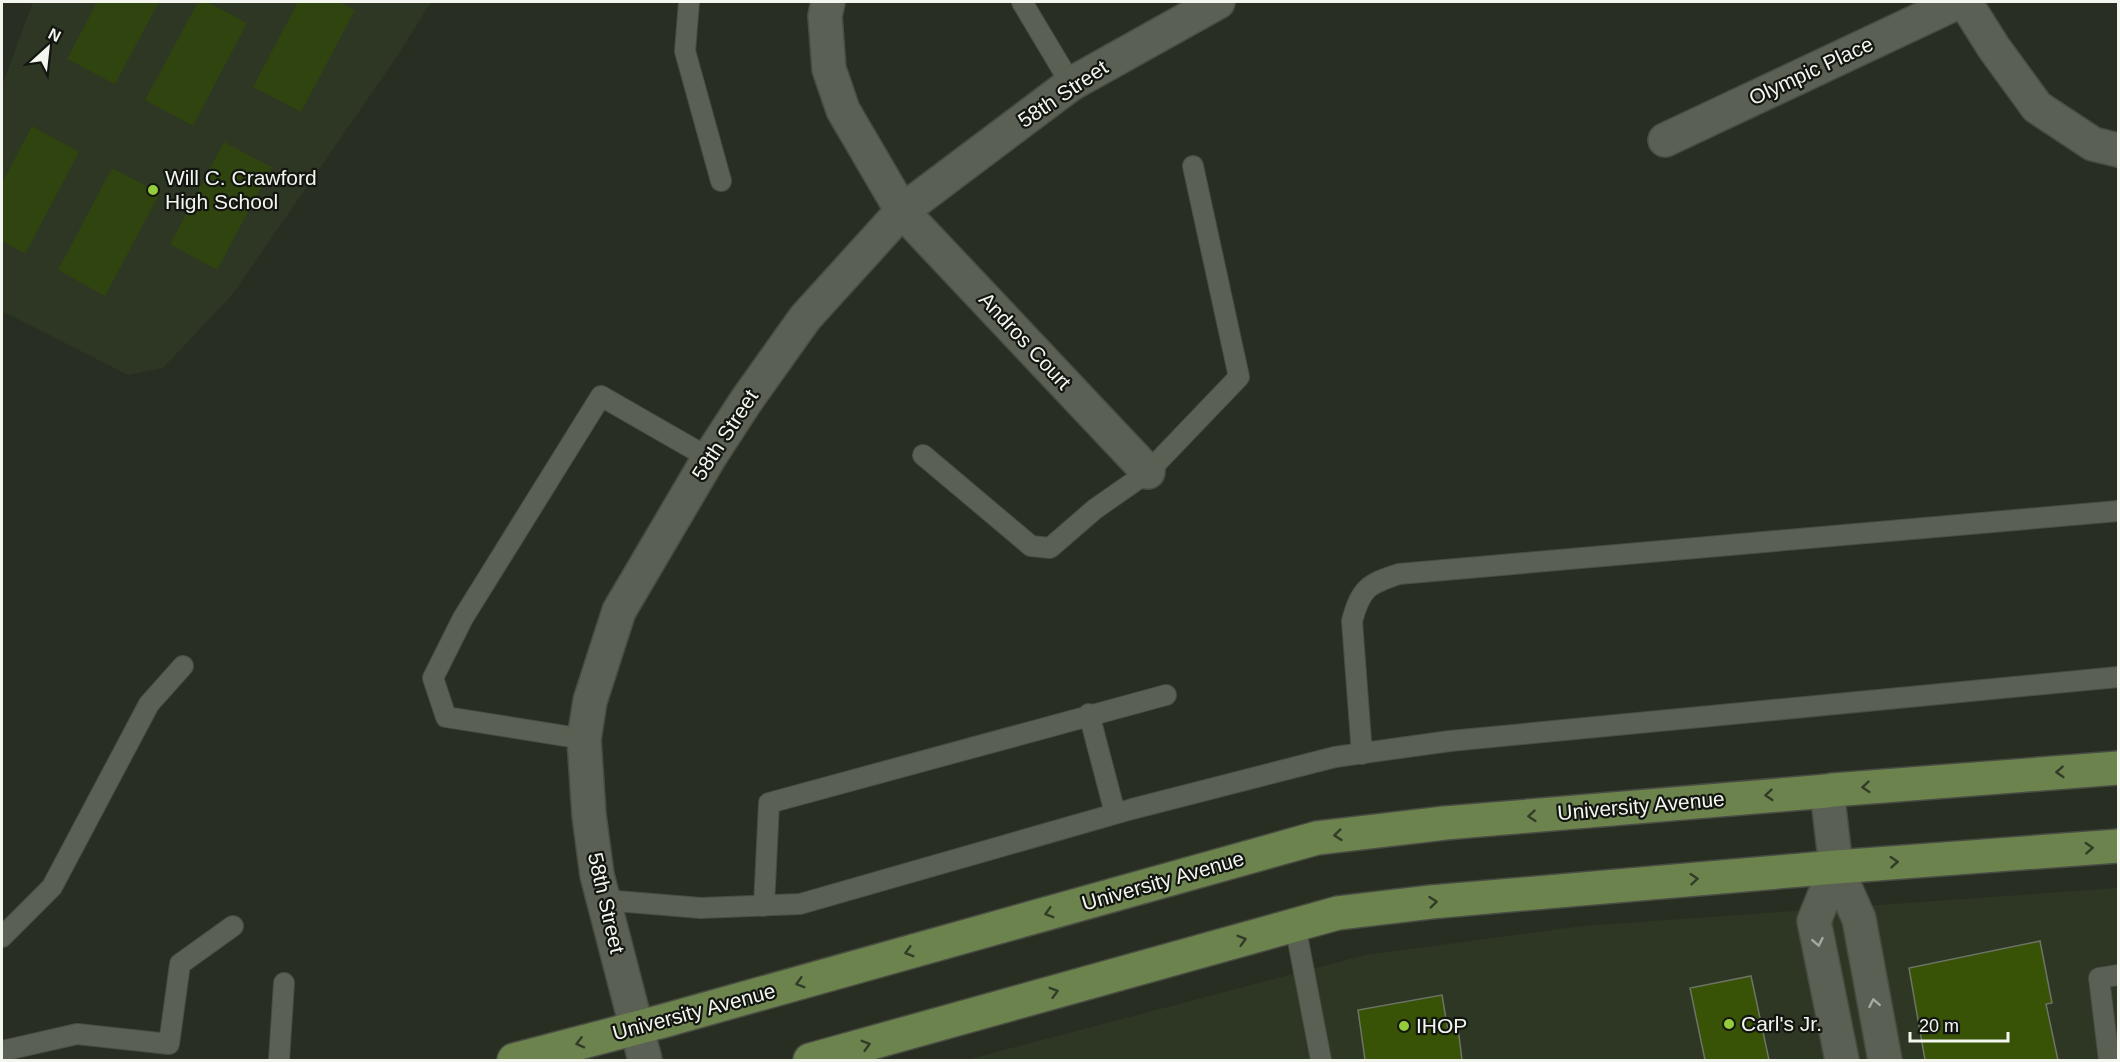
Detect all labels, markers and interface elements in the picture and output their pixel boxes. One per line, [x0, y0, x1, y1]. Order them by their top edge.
north arrow [18, 18, 78, 78]
text: N [46, 25, 64, 45]
street label: Olympic Place [1745, 32, 1876, 109]
street label: 58th Street [1014, 55, 1112, 132]
place label: Will C. Crawford High School [165, 166, 317, 213]
marker: Will C. Crawford High School [146, 183, 160, 197]
street label: Andros Court [975, 288, 1076, 394]
street label: 58th Street [687, 385, 762, 484]
one-way arrow [2056, 766, 2065, 779]
one-way arrow [1861, 780, 1870, 793]
street label: University Avenue [1556, 787, 1725, 824]
one-way arrow [1764, 789, 1773, 802]
one-way arrow [1528, 809, 1537, 822]
one-way arrow [1334, 828, 1343, 841]
one-way arrow [2084, 842, 2093, 855]
street label: University Avenue [1079, 846, 1247, 915]
street label: 58th Street [584, 850, 629, 956]
one-way arrow [1890, 856, 1899, 869]
one-way arrow [1690, 873, 1699, 886]
one-way arrow [1428, 896, 1437, 909]
one-way arrow [1044, 906, 1055, 918]
one-way arrow [1236, 935, 1247, 947]
one-way arrow [1811, 936, 1824, 946]
one-way arrow [904, 945, 915, 957]
one-way arrow [796, 976, 806, 988]
street label: University Avenue [610, 979, 778, 1044]
one-way arrow [1048, 987, 1059, 999]
one-way arrow [1868, 998, 1881, 1008]
scale bar [1910, 1005, 2008, 1043]
place label: Carl's Jr. [1741, 1012, 1822, 1035]
place label: IHOP [1416, 1014, 1467, 1037]
text: 20 m [1919, 1016, 1959, 1036]
marker: Carl's Jr. [1722, 1017, 1736, 1031]
marker: IHOP [1397, 1019, 1411, 1033]
one-way arrow [575, 1035, 585, 1048]
one-way arrow [861, 1040, 871, 1052]

